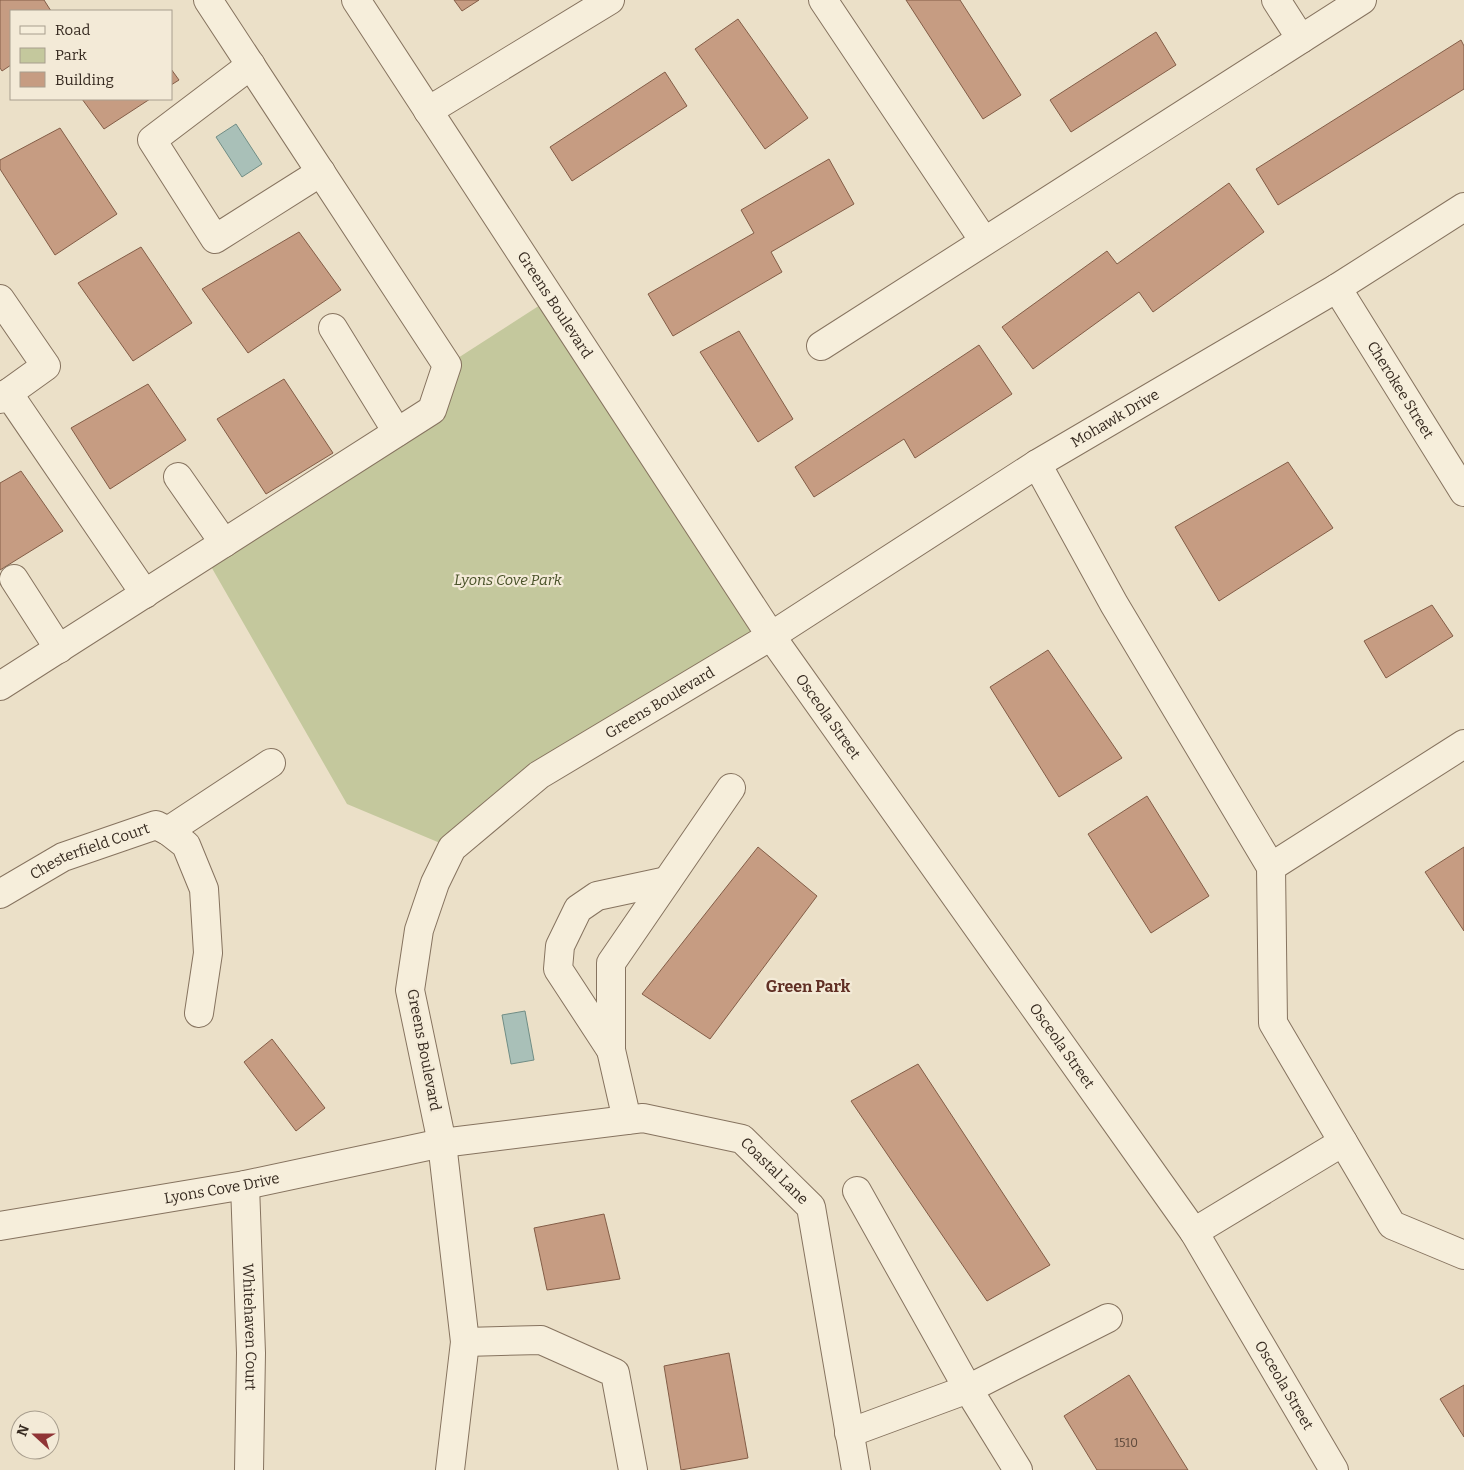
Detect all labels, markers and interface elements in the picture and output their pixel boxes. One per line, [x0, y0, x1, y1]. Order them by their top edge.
legend [10, 10, 172, 100]
text: Road [55, 21, 90, 39]
text: Park [55, 46, 87, 64]
text: Building [55, 71, 114, 89]
street label: Greens Boulevard [513, 248, 596, 362]
street label: Cherokee Street [1363, 338, 1438, 442]
street label: Mohawk Drive [1068, 385, 1162, 451]
park label: Lyons Cove Park [454, 571, 563, 589]
street label: Greens Boulevard [602, 663, 718, 742]
street label: Osceola Street [792, 670, 865, 763]
street label: Chesterfield Court [27, 819, 152, 883]
district label: Green Park [766, 977, 851, 996]
street label: Greens Boulevard [403, 987, 445, 1113]
street label: Osceola Street [1026, 1000, 1099, 1092]
street label: Coastal Lane [737, 1134, 812, 1208]
street label: Lyons Cove Drive [163, 1169, 281, 1207]
street label: Whitehaven Court [239, 1263, 260, 1391]
street label: Osceola Street [1251, 1337, 1318, 1433]
north arrow [10, 1410, 60, 1460]
text: N [13, 1422, 33, 1439]
house number: 1510 [1114, 1436, 1138, 1450]

